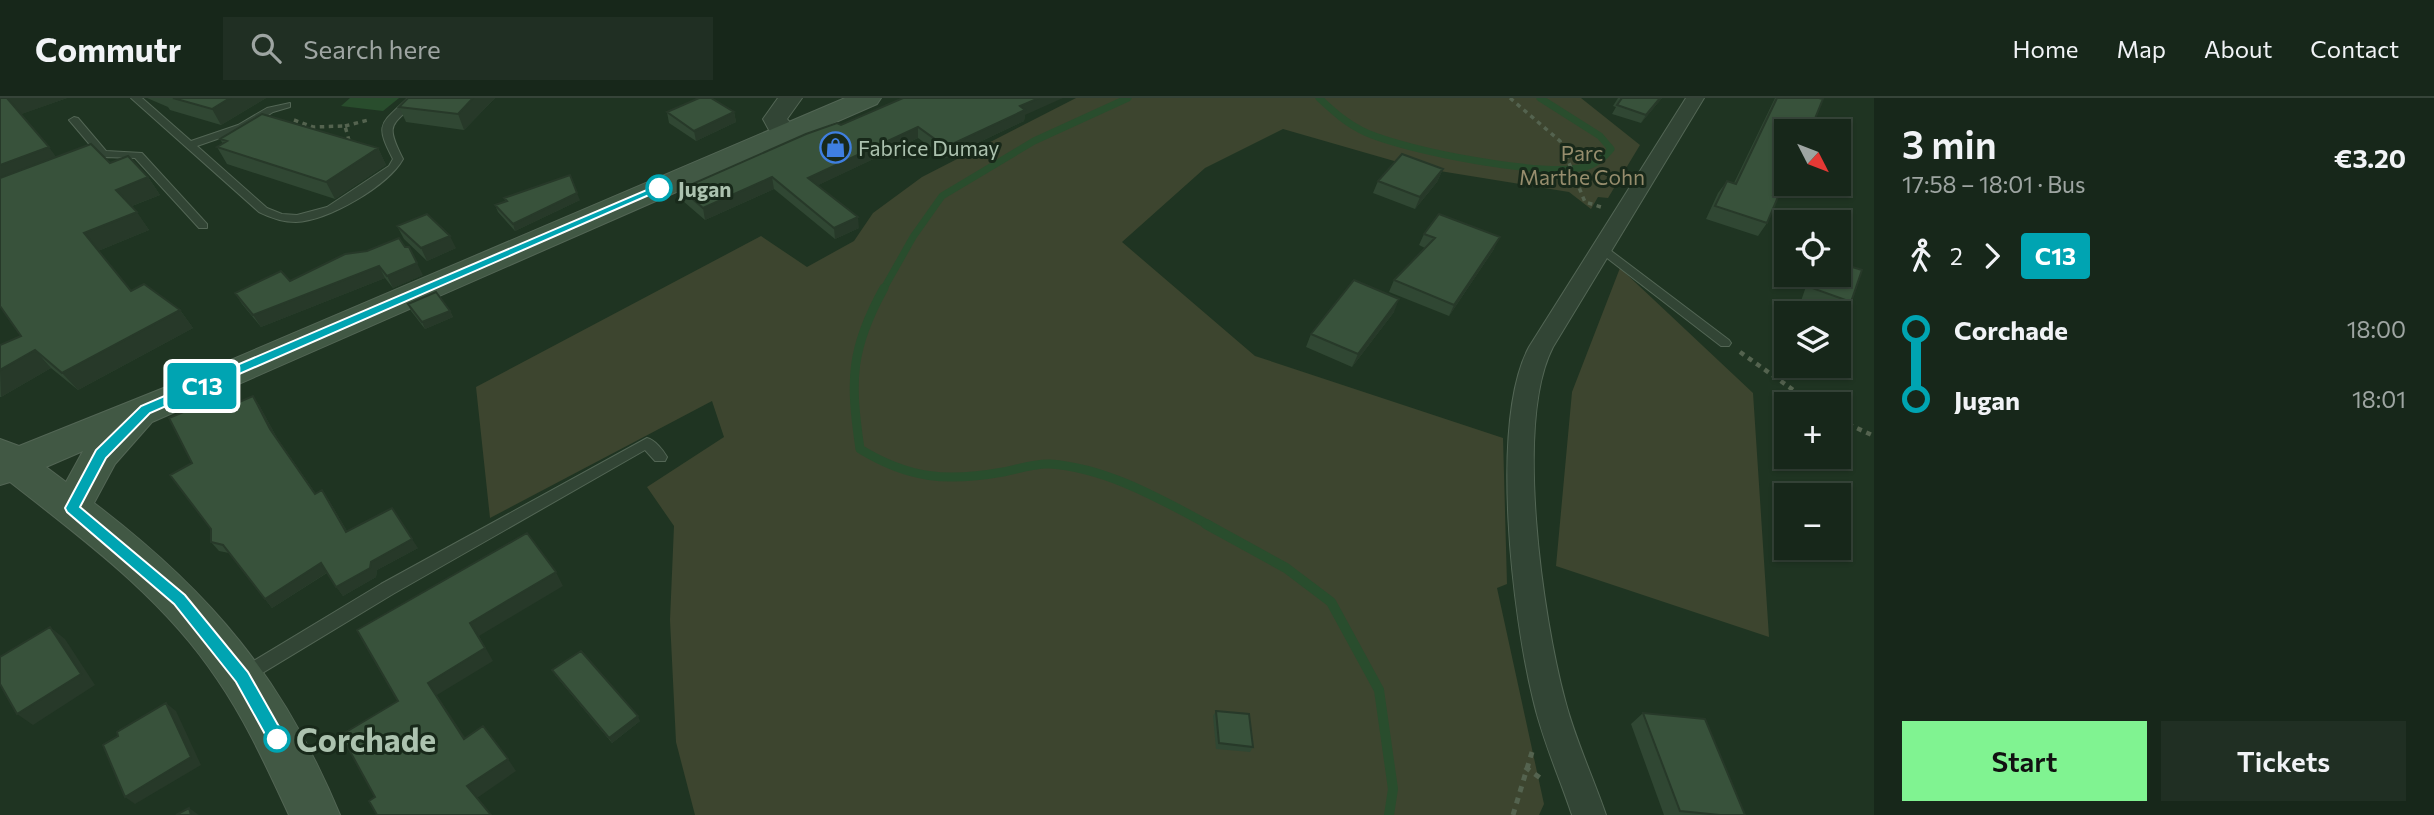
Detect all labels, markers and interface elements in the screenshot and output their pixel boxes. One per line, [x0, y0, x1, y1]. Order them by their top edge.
search box [223, 17, 713, 80]
text: Commutr [35, 28, 181, 69]
icon: search [247, 29, 285, 67]
text: Search here [303, 33, 441, 64]
text: Home [2013, 34, 2079, 63]
text: Map [2117, 34, 2166, 63]
text: About [2204, 34, 2272, 63]
text: Contact [2310, 34, 2399, 63]
north arrow [1774, 119, 1852, 196]
map controls [1774, 119, 1851, 560]
text: 3 min [1902, 120, 1997, 167]
shop icon: Fabrice Dumay [818, 130, 852, 164]
place label: Fabrice Dumay [858, 135, 1000, 160]
park label: Parc Marthe Cohn [1519, 140, 1645, 189]
text: €3.20 [2334, 142, 2406, 173]
text: 17:58 – 18:01 · Bus [1902, 170, 2085, 198]
marker: Jugan [646, 175, 672, 201]
place label: Jugan [678, 176, 731, 201]
button: locate [1774, 210, 1851, 287]
icon: walk [1902, 237, 1940, 275]
icon: forward [1973, 237, 2011, 275]
text: C13 [2035, 241, 2076, 270]
text: 2 [1950, 242, 1963, 270]
button: layers [1774, 301, 1851, 378]
text: Corchade [1954, 314, 2068, 345]
text: 18:00 [2347, 315, 2406, 343]
line badge: C13 [162, 363, 242, 409]
text: C13 [181, 371, 223, 400]
text: Jugan [1954, 384, 2020, 415]
text: 18:01 [2352, 385, 2406, 413]
button: + [1774, 392, 1851, 469]
button: − [1774, 483, 1851, 560]
place label: Corchade [296, 719, 436, 759]
button: Start [1902, 721, 2147, 801]
button: Tickets [2161, 721, 2406, 801]
marker: Corchade [264, 726, 290, 752]

